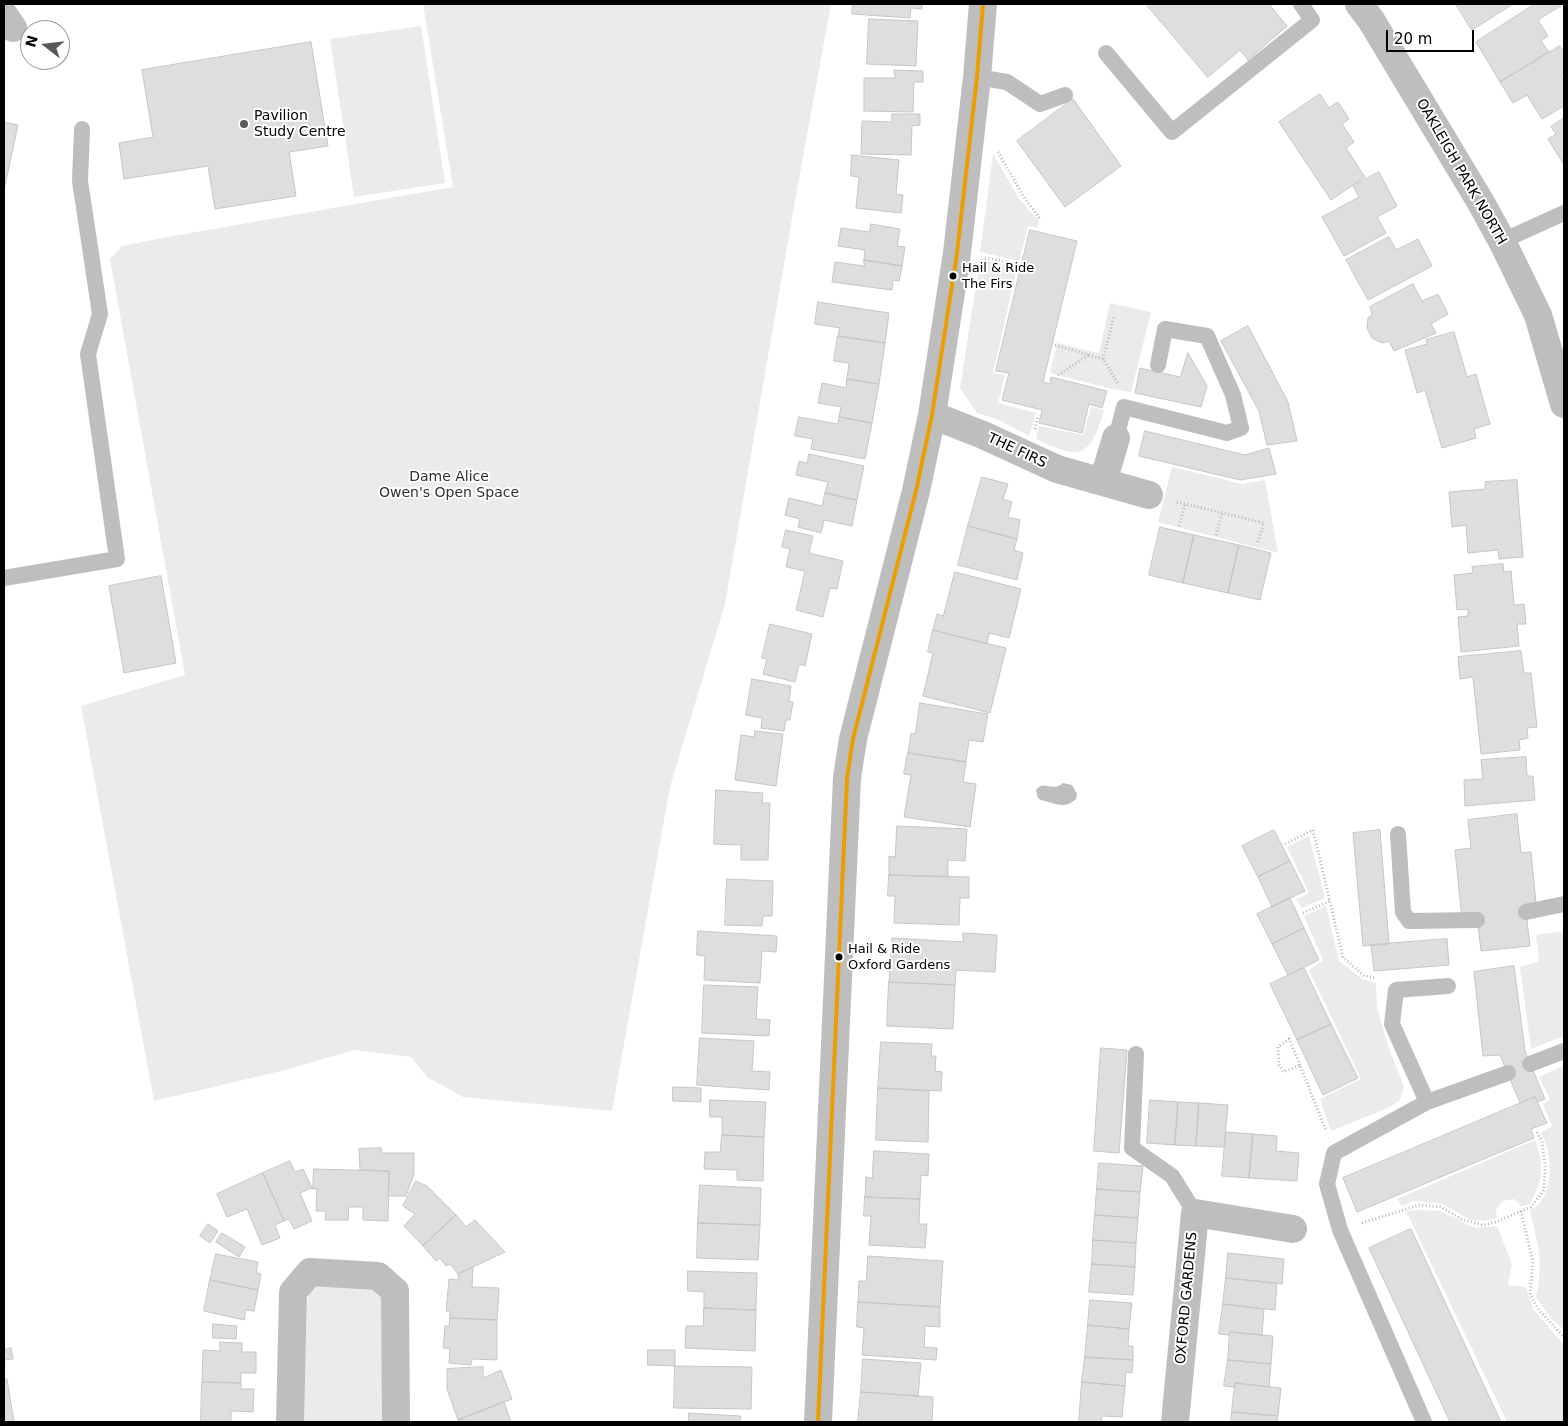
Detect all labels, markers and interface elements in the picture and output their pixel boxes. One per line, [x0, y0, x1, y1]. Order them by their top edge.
north arrow [20, 20, 70, 70]
scale bar [1388, 20, 1476, 52]
text: 20 m [1394, 30, 1432, 48]
text: N [22, 33, 41, 49]
street label: OAKLEIGH PARK NORTH [1412, 96, 1510, 248]
place label: Pavilion Study Centre [254, 108, 346, 140]
marker: Pavilion Study Centre [238, 118, 250, 130]
place label: Hail & Ride The Firs [962, 261, 1034, 292]
marker: Hail & Ride The Firs [948, 271, 958, 281]
street label: THE FIRS [985, 430, 1049, 472]
park label: Dame Alice Owen's Open Space [379, 469, 519, 502]
place label: Hail & Ride Oxford Gardens [848, 942, 950, 973]
marker: Hail & Ride Oxford Gardens [834, 952, 844, 962]
street label: OXFORD GARDENS [1173, 1231, 1201, 1365]

